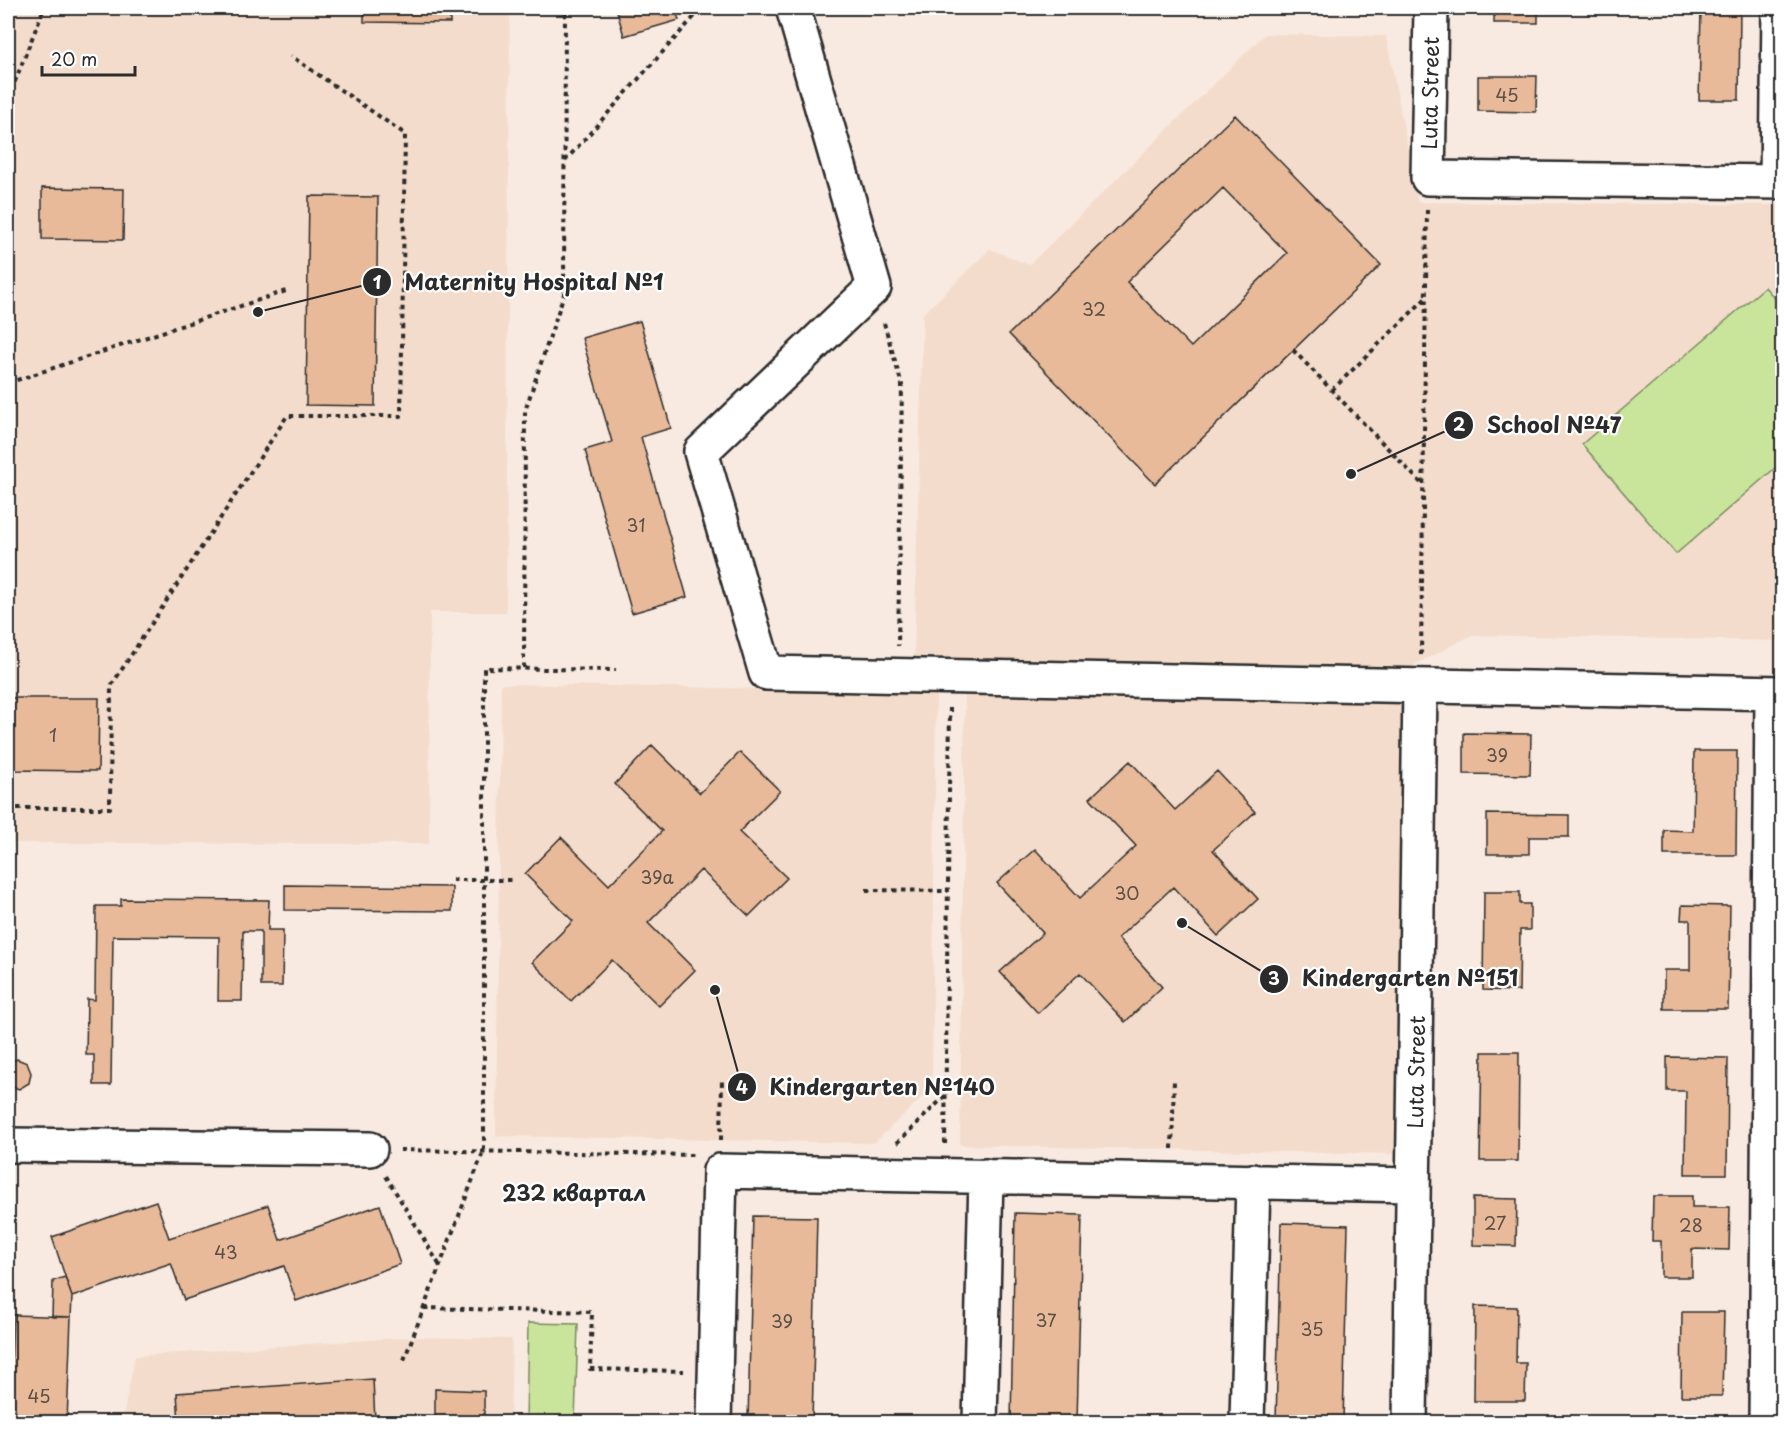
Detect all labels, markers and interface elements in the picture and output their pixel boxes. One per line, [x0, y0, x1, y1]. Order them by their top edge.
street label: Luta Street [1412, 36, 1446, 150]
scale bar [42, 39, 135, 77]
text: 20 m [51, 45, 97, 72]
house number: 45 [1496, 81, 1519, 108]
callout: Maternity Hospital №1 [362, 262, 675, 302]
text: Maternity Hospital №1 [404, 264, 664, 297]
text: 1 [373, 268, 382, 295]
house number: 32 [1082, 295, 1106, 322]
callout: School №47 [1444, 405, 1633, 445]
text: School №47 [1487, 407, 1622, 440]
text: 2 [1453, 410, 1466, 437]
house number: 31 [627, 511, 645, 538]
house number: 1 [49, 721, 57, 748]
house number: 39 [1486, 741, 1508, 768]
house number: 39а [640, 863, 674, 890]
house number: 30 [1114, 879, 1140, 906]
callout: Kindergarten №151 [1259, 959, 1530, 999]
text: Kindergarten №151 [1302, 960, 1518, 993]
text: 3 [1268, 964, 1280, 991]
street label: Luta Street [1398, 1015, 1432, 1129]
callout: Kindergarten №140 [727, 1067, 1007, 1107]
text: Kindergarten №140 [769, 1069, 995, 1102]
text: 4 [736, 1073, 748, 1100]
district label: 232 квартал [502, 1175, 646, 1208]
house number: 27 [1484, 1209, 1506, 1236]
house number: 28 [1679, 1211, 1703, 1238]
house number: 43 [214, 1238, 238, 1265]
house number: 37 [1035, 1306, 1057, 1333]
house number: 39 [771, 1307, 793, 1334]
house number: 35 [1300, 1315, 1324, 1342]
house number: 45 [28, 1382, 51, 1409]

